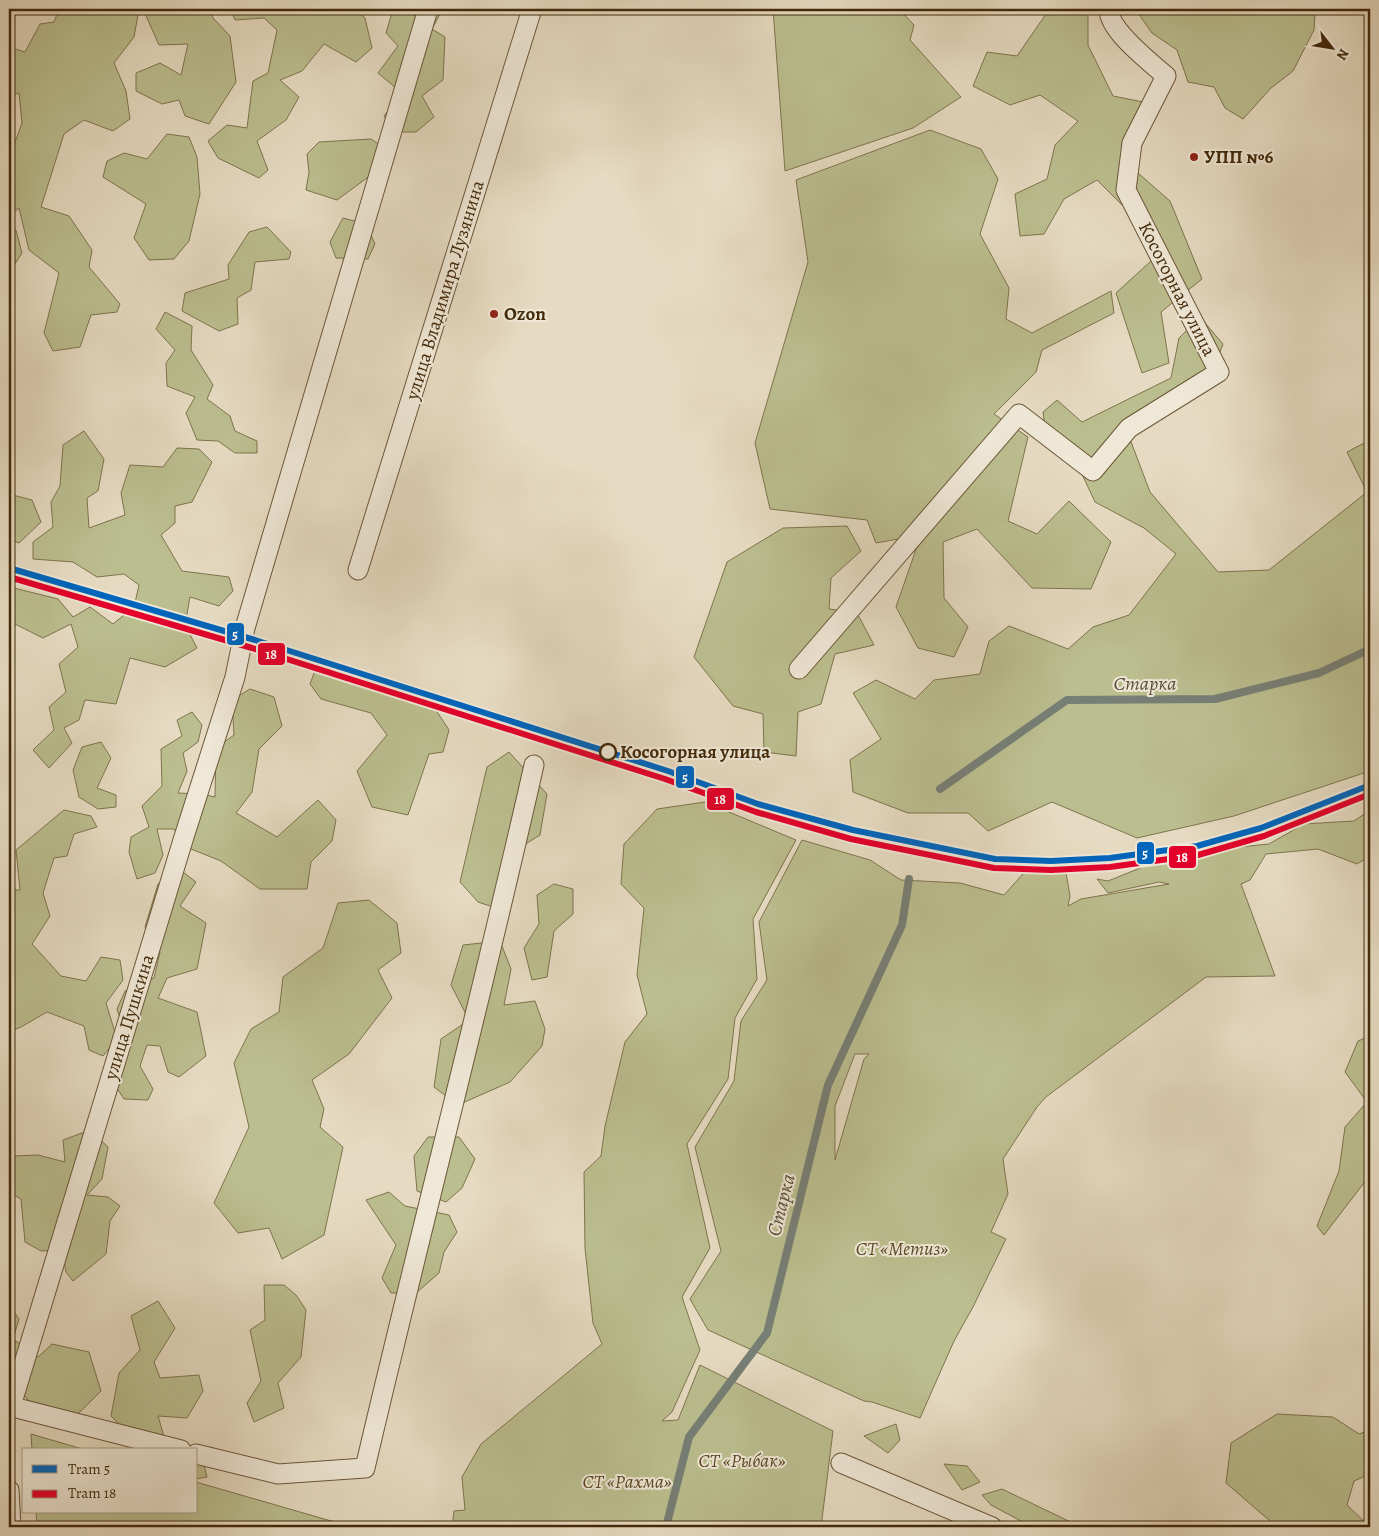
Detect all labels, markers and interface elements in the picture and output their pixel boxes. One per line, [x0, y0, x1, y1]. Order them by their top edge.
north arrow [1306, 22, 1356, 72]
text: N [1332, 45, 1353, 64]
place label: УПП №6 [1204, 144, 1274, 170]
marker: УПП №6 [1188, 151, 1200, 163]
street label: улица Владимира Лузянина [399, 177, 491, 404]
street label: Косогорная улица [1132, 217, 1222, 361]
place label: Ozon [504, 301, 546, 327]
marker: Ozon [488, 308, 500, 320]
line badge: 5 [226, 622, 245, 646]
text: 5 [232, 625, 238, 644]
line badge: 18 [257, 642, 286, 666]
text: 18 [265, 645, 277, 664]
water label: Старка [1113, 670, 1177, 697]
place label: Косогорная улица [620, 739, 771, 765]
marker: Косогорная улица [599, 743, 617, 761]
line badge: 5 [675, 765, 695, 789]
text: 5 [682, 768, 688, 787]
line badge: 18 [706, 787, 735, 811]
text: 18 [714, 790, 726, 809]
line badge: 5 [1136, 841, 1155, 865]
text: 5 [1142, 844, 1148, 863]
line badge: 18 [1168, 845, 1197, 869]
text: 18 [1176, 848, 1188, 867]
street label: улица Пушкина [97, 951, 161, 1084]
water label: Старка [760, 1171, 802, 1239]
park label: СТ «Метиз» [856, 1236, 948, 1262]
legend [22, 1448, 198, 1514]
park label: СТ «Рыбак» [698, 1448, 786, 1474]
text: Tram 5 [68, 1459, 110, 1479]
park label: СТ «Рахма» [582, 1469, 672, 1495]
text: Tram 18 [68, 1483, 116, 1503]

